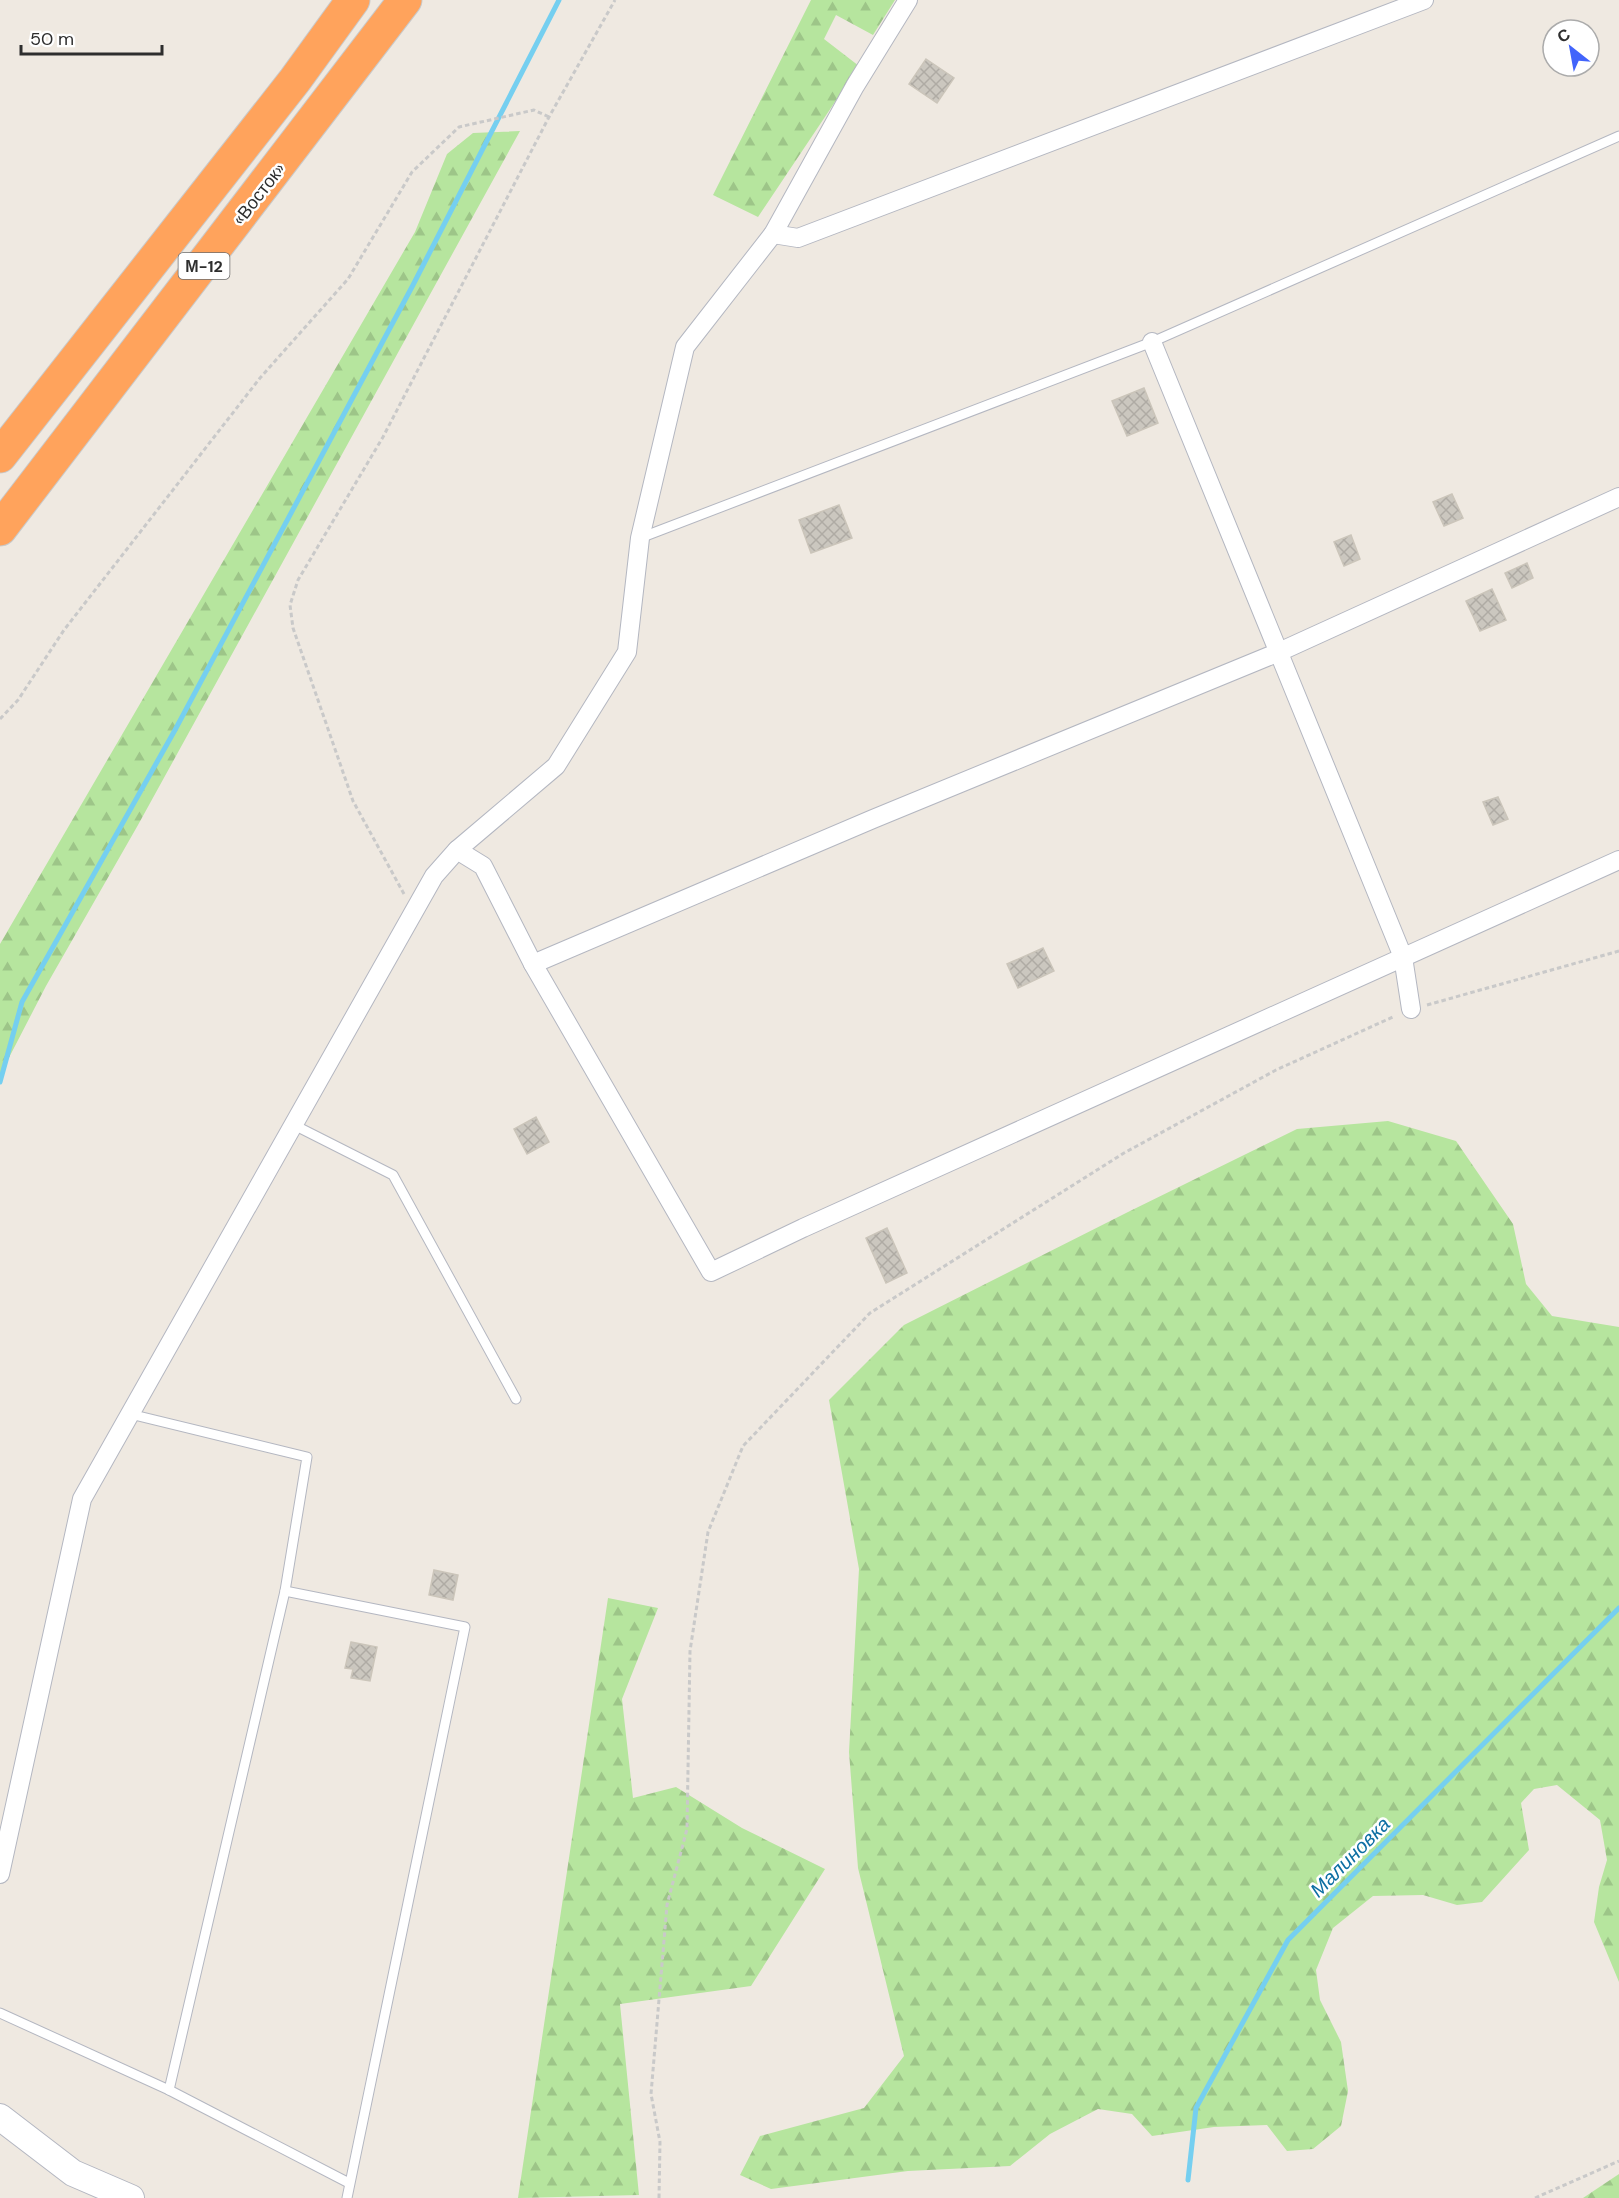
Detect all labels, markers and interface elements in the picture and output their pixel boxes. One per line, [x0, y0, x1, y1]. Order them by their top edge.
scale bar [21, 18, 162, 56]
north arrow [1541, 18, 1601, 78]
text: С [1553, 23, 1574, 48]
text: 50 m [30, 27, 74, 51]
street label: «Восток» [227, 158, 291, 230]
road number: М-12 [178, 253, 230, 279]
water label: Малиновка [1304, 1811, 1396, 1903]

